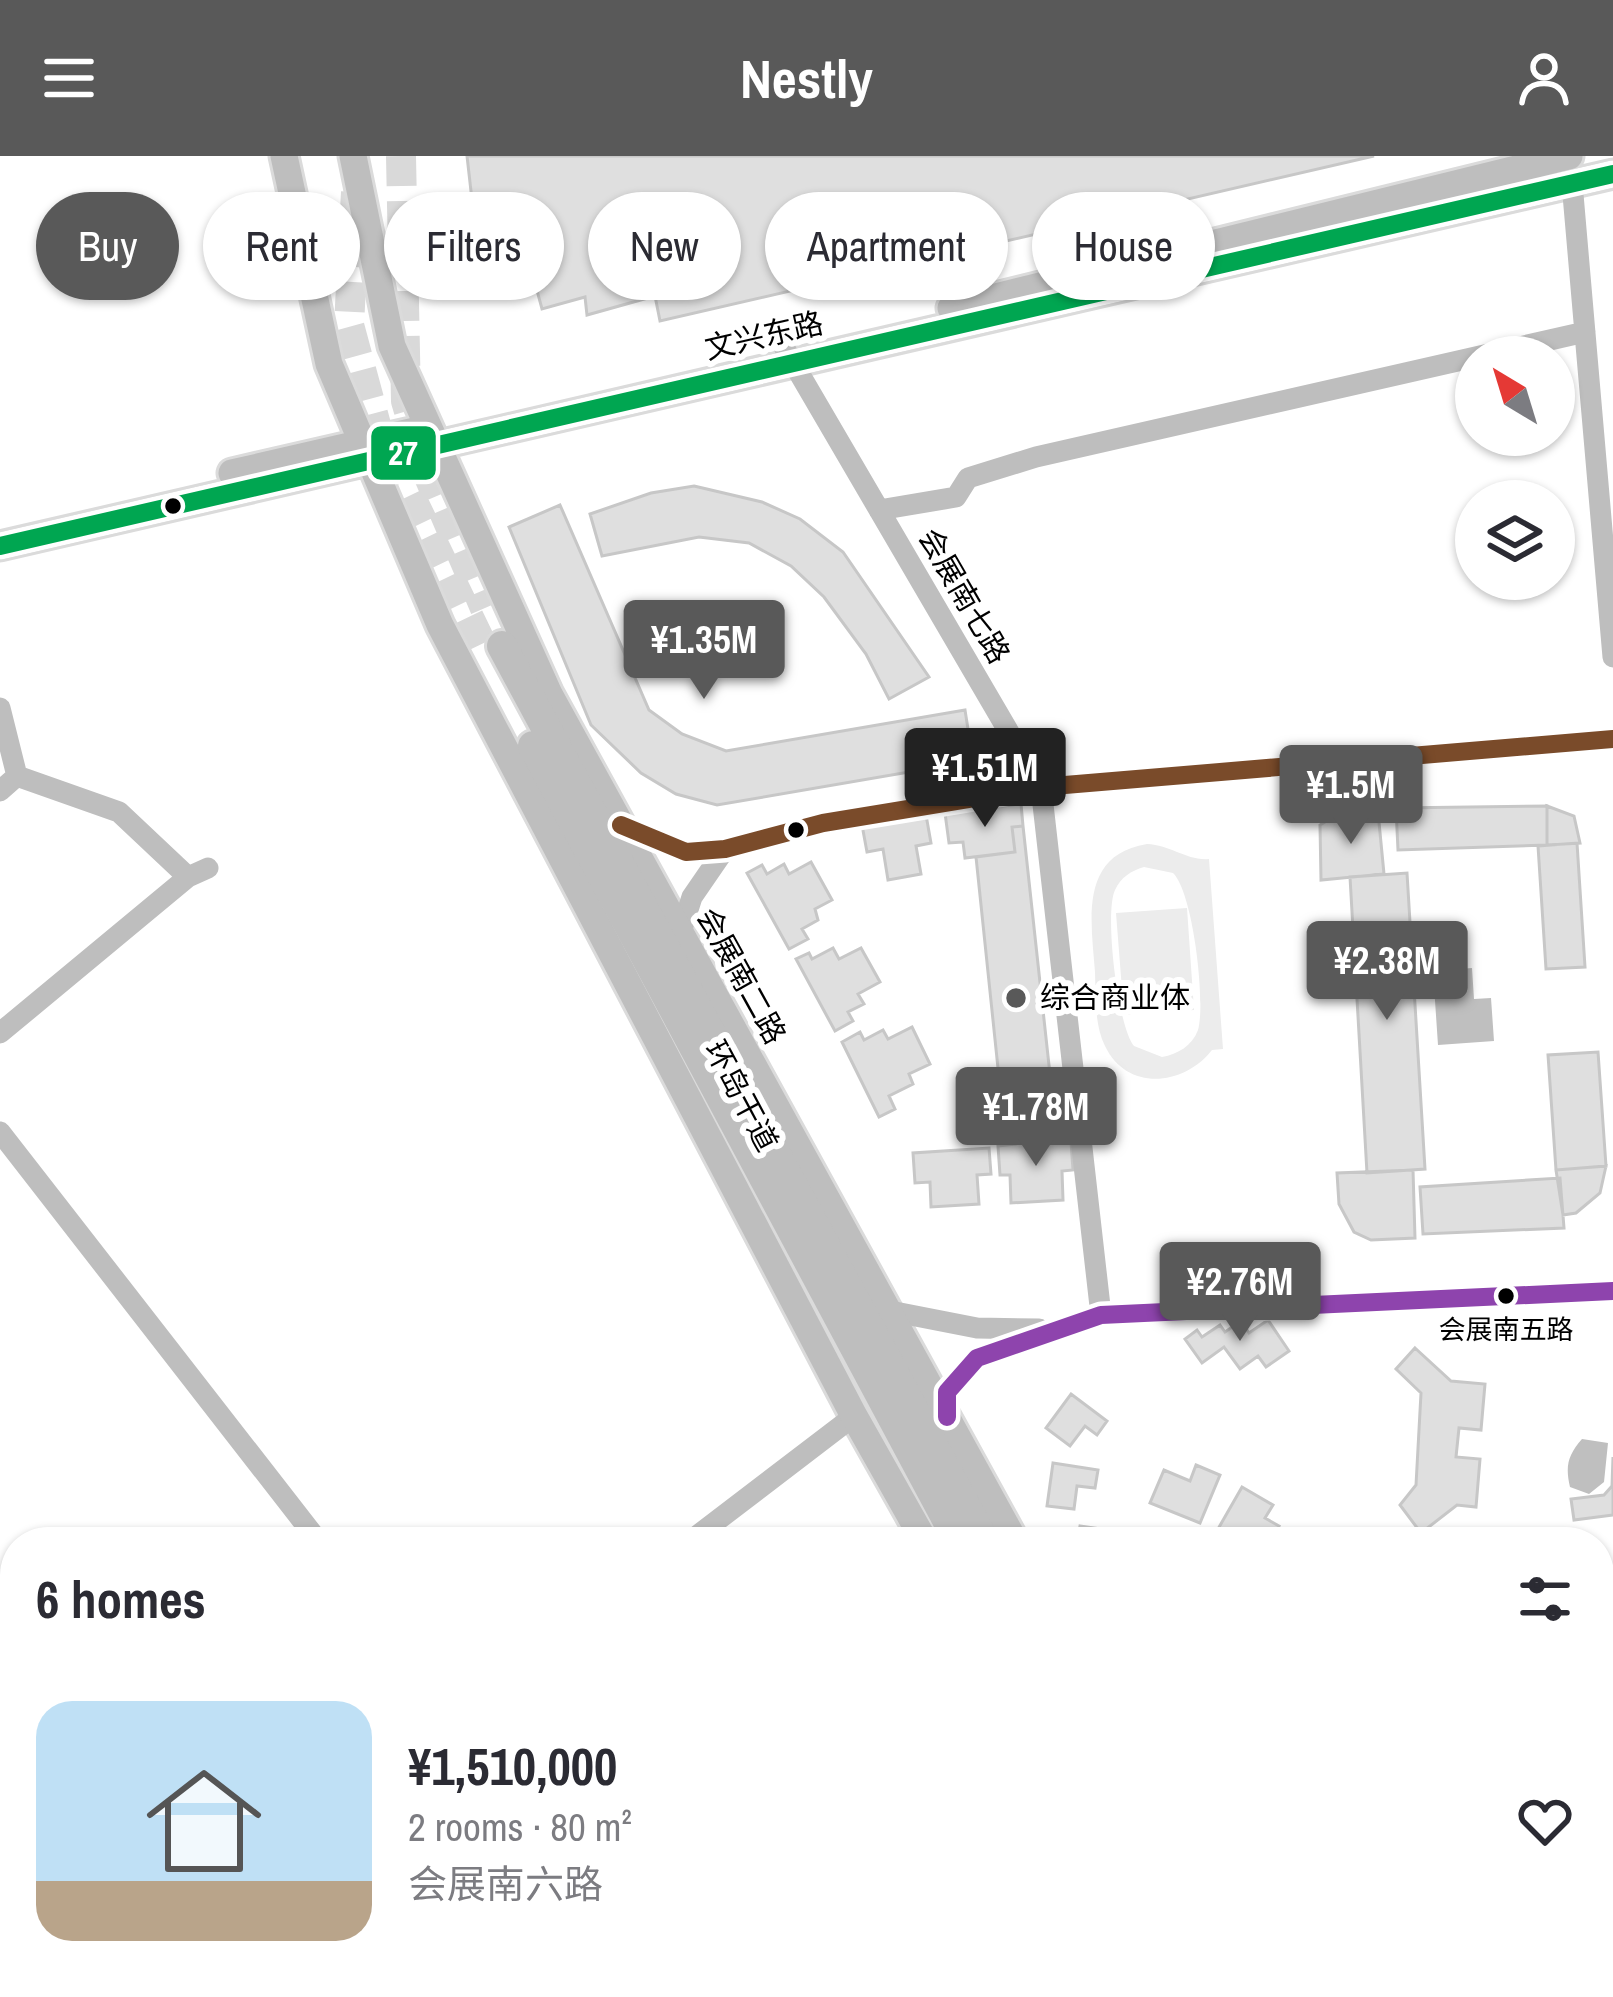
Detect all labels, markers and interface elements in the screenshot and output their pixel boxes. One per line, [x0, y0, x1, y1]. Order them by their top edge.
text: Nestly [740, 42, 873, 115]
icon: menu [36, 45, 102, 111]
icon: person [1511, 45, 1577, 111]
chip: Buy [36, 192, 179, 300]
chip: Rent [203, 192, 360, 300]
chip: Filters [384, 192, 564, 300]
chip: New [588, 192, 741, 300]
chip: Apartment [765, 192, 1008, 300]
chip: House [1032, 192, 1215, 300]
street label: 文兴东路 [701, 302, 827, 368]
north arrow [1455, 336, 1575, 456]
map controls [1455, 336, 1575, 600]
line badge: 27 [369, 424, 438, 482]
text: 27 [388, 431, 418, 475]
button: layers [1455, 480, 1575, 600]
unlabelled marker [162, 495, 184, 517]
street label: 会展南七路 [910, 521, 1020, 670]
pin: ¥1.35M [606, 600, 802, 702]
text: ¥1.35M [651, 613, 757, 665]
pin: ¥1.51M [887, 728, 1083, 830]
text: ¥1.51M [932, 741, 1038, 793]
pin: ¥1.5M [1267, 745, 1435, 847]
text: ¥1.5M [1307, 758, 1395, 810]
unlabelled marker [785, 819, 807, 841]
street label: 会展南二路 [688, 900, 796, 1051]
pin: ¥2.38M [1289, 921, 1485, 1023]
text: ¥2.38M [1334, 934, 1440, 986]
place label: 综合商业体 [1040, 977, 1190, 1017]
marker: 综合商业体 [1003, 985, 1029, 1011]
street label: 环岛干道 [696, 1033, 788, 1158]
pin: ¥1.78M [938, 1067, 1134, 1169]
text: ¥1.78M [983, 1080, 1089, 1132]
pin: ¥2.76M [1142, 1242, 1338, 1344]
text: ¥2.76M [1187, 1255, 1293, 1307]
marker: 会展南五路 [1495, 1285, 1517, 1307]
place label: 会展南五路 [1439, 1311, 1574, 1347]
text: 6 homes [36, 1565, 206, 1634]
icon: filters [1512, 1566, 1578, 1632]
text: ¥1,510,000 [408, 1732, 617, 1801]
icon: home [132, 1749, 276, 1893]
icon: heart [1512, 1788, 1578, 1854]
text: 2 rooms · 80 m² [408, 1801, 632, 1853]
text: 会展南六路 [408, 1858, 603, 1910]

